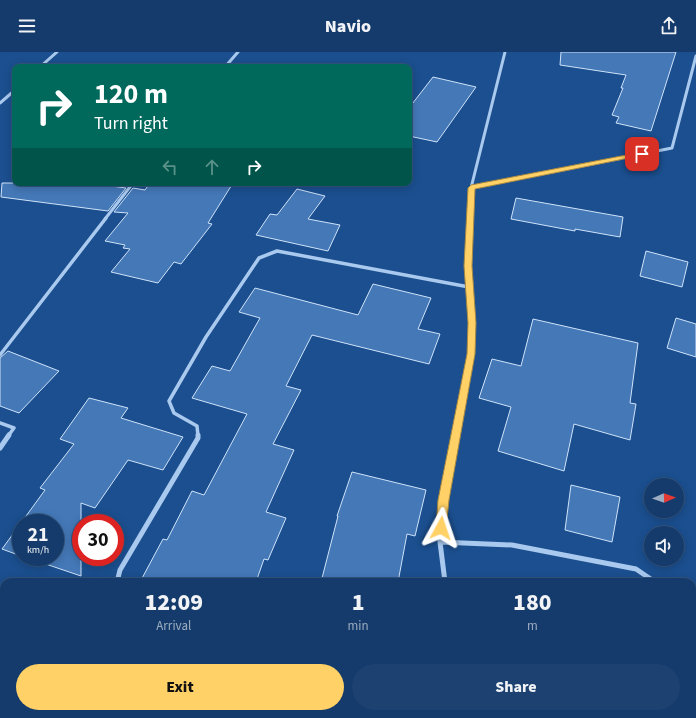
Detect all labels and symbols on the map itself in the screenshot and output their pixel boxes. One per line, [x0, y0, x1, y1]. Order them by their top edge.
pin [625, 137, 659, 171]
north arrow [644, 478, 684, 518]
position arrow [420, 507, 462, 549]
speed limit sign: 30 [72, 514, 124, 566]

